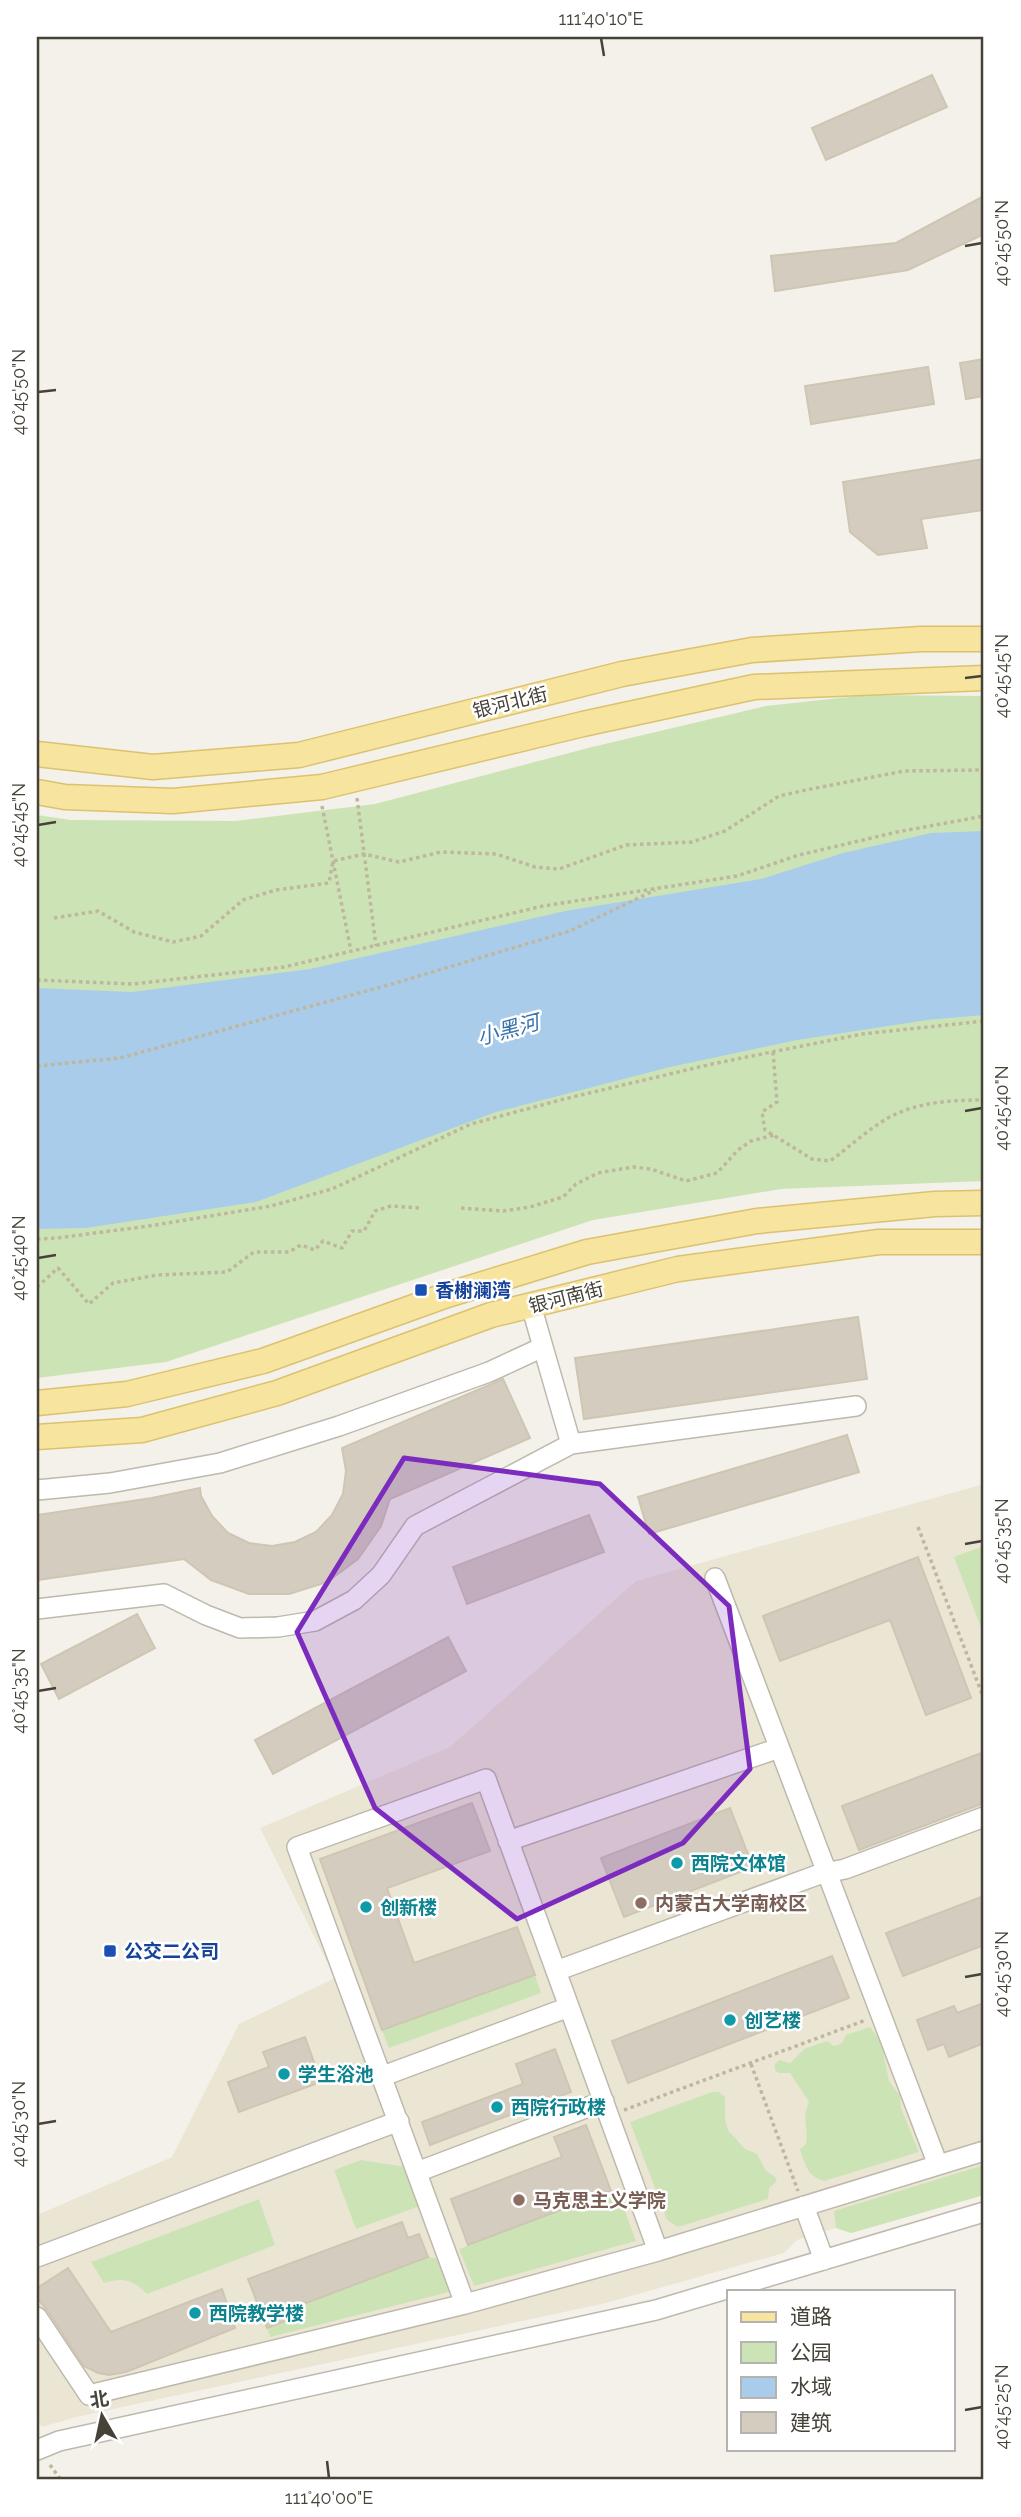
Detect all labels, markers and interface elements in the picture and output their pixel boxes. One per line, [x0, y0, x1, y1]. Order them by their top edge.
text: 111°40'10"E [558, 8, 644, 29]
text: 40°45'50"N [991, 200, 1012, 286]
text: 40°45'50"N [8, 349, 29, 435]
text: 40°45'45"N [991, 634, 1012, 718]
street label: 银河北街 [470, 682, 550, 722]
text: 40°45'45"N [8, 783, 29, 867]
water label: 小黑河 [474, 1008, 545, 1050]
text: 40°45'40"N [991, 1065, 1012, 1151]
text: 40°45'40"N [8, 1215, 29, 1301]
street label: 银河南街 [526, 1277, 606, 1317]
place label: 香榭澜湾 [435, 1279, 511, 1301]
marker: 香榭澜湾 [413, 1282, 429, 1298]
text: 40°45'35"N [991, 1498, 1012, 1584]
text: 40°45'35"N [8, 1648, 29, 1734]
place label: 西院文体馆 [691, 1852, 786, 1874]
marker: 西院文体馆 [669, 1855, 685, 1871]
place label: 内蒙古大学南校区 [655, 1892, 807, 1914]
marker: 内蒙古大学南校区 [633, 1895, 649, 1911]
place label: 创新楼 [380, 1896, 437, 1918]
marker: 创新楼 [358, 1899, 374, 1915]
text: 40°45'30"N [991, 1931, 1012, 2017]
place label: 公交二公司 [124, 1940, 219, 1962]
marker: 公交二公司 [102, 1943, 118, 1959]
place label: 创艺楼 [744, 2009, 801, 2031]
marker: 创艺楼 [722, 2012, 738, 2028]
place label: 学生浴池 [298, 2063, 374, 2085]
marker: 学生浴池 [276, 2066, 292, 2082]
text: 40°45'30"N [8, 2081, 29, 2167]
place label: 西院行政楼 [511, 2096, 606, 2118]
marker: 西院行政楼 [489, 2099, 505, 2115]
place label: 马克思主义学院 [533, 2189, 666, 2211]
marker: 马克思主义学院 [511, 2192, 527, 2208]
legend [727, 2290, 954, 2450]
place label: 西院教学楼 [209, 2302, 304, 2324]
text: 道路 [790, 2304, 832, 2329]
marker: 西院教学楼 [187, 2305, 203, 2321]
text: 公园 [790, 2340, 832, 2365]
text: 40°45'25"N [991, 2364, 1012, 2450]
text: 水域 [790, 2374, 832, 2399]
north arrow [66, 2380, 136, 2450]
text: 北 [88, 2387, 110, 2412]
text: 建筑 [790, 2410, 832, 2435]
text: 111°40'00"E [285, 2487, 373, 2508]

